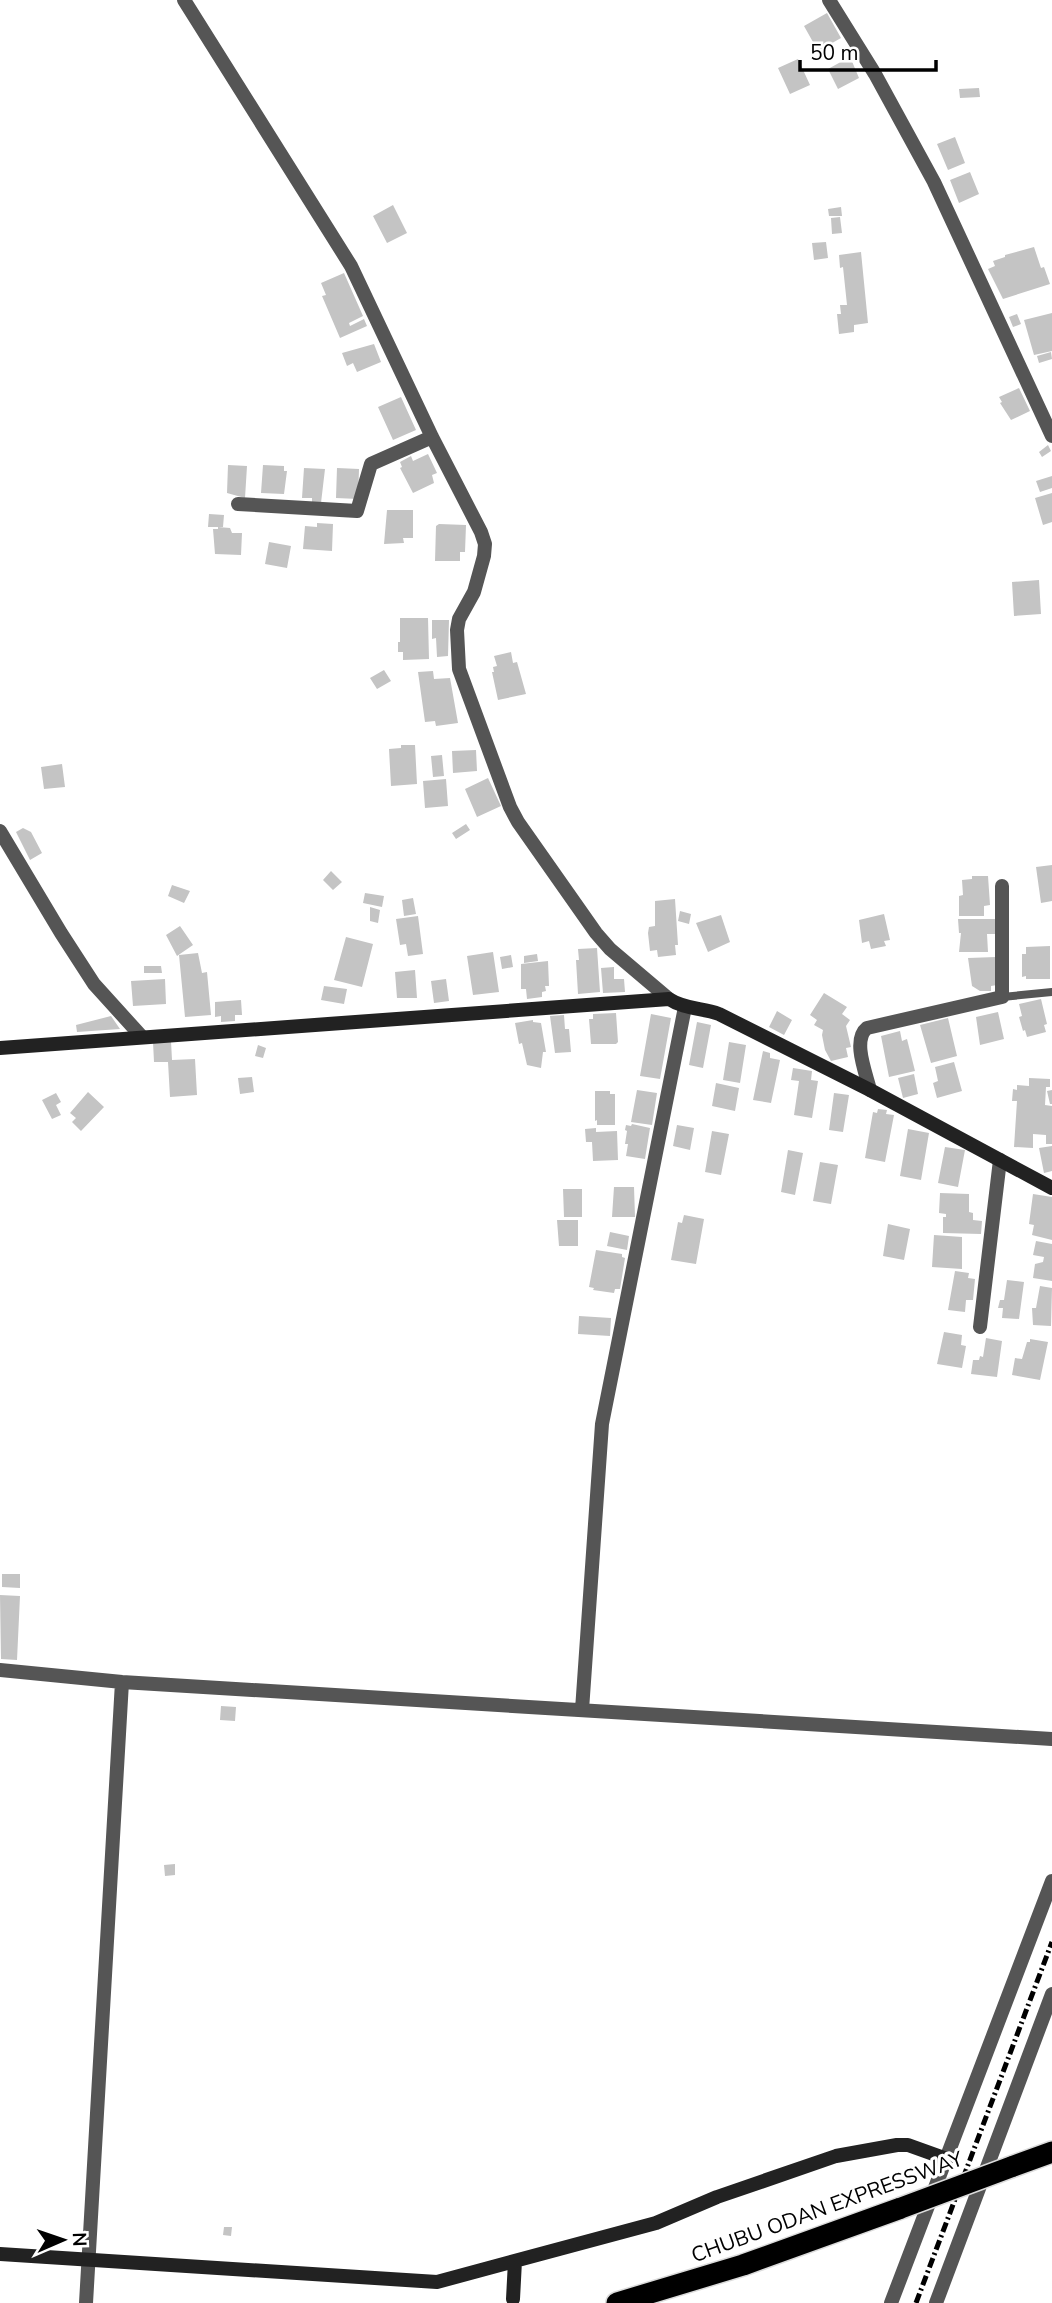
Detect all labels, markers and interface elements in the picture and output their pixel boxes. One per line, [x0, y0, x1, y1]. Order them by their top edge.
scale bar [800, 28, 936, 72]
text: 50 m [810, 39, 859, 67]
street label: CHUBU ODAN EXPRESSWAY [687, 2145, 967, 2269]
north arrow [28, 2205, 98, 2275]
text: N [66, 2232, 92, 2247]

